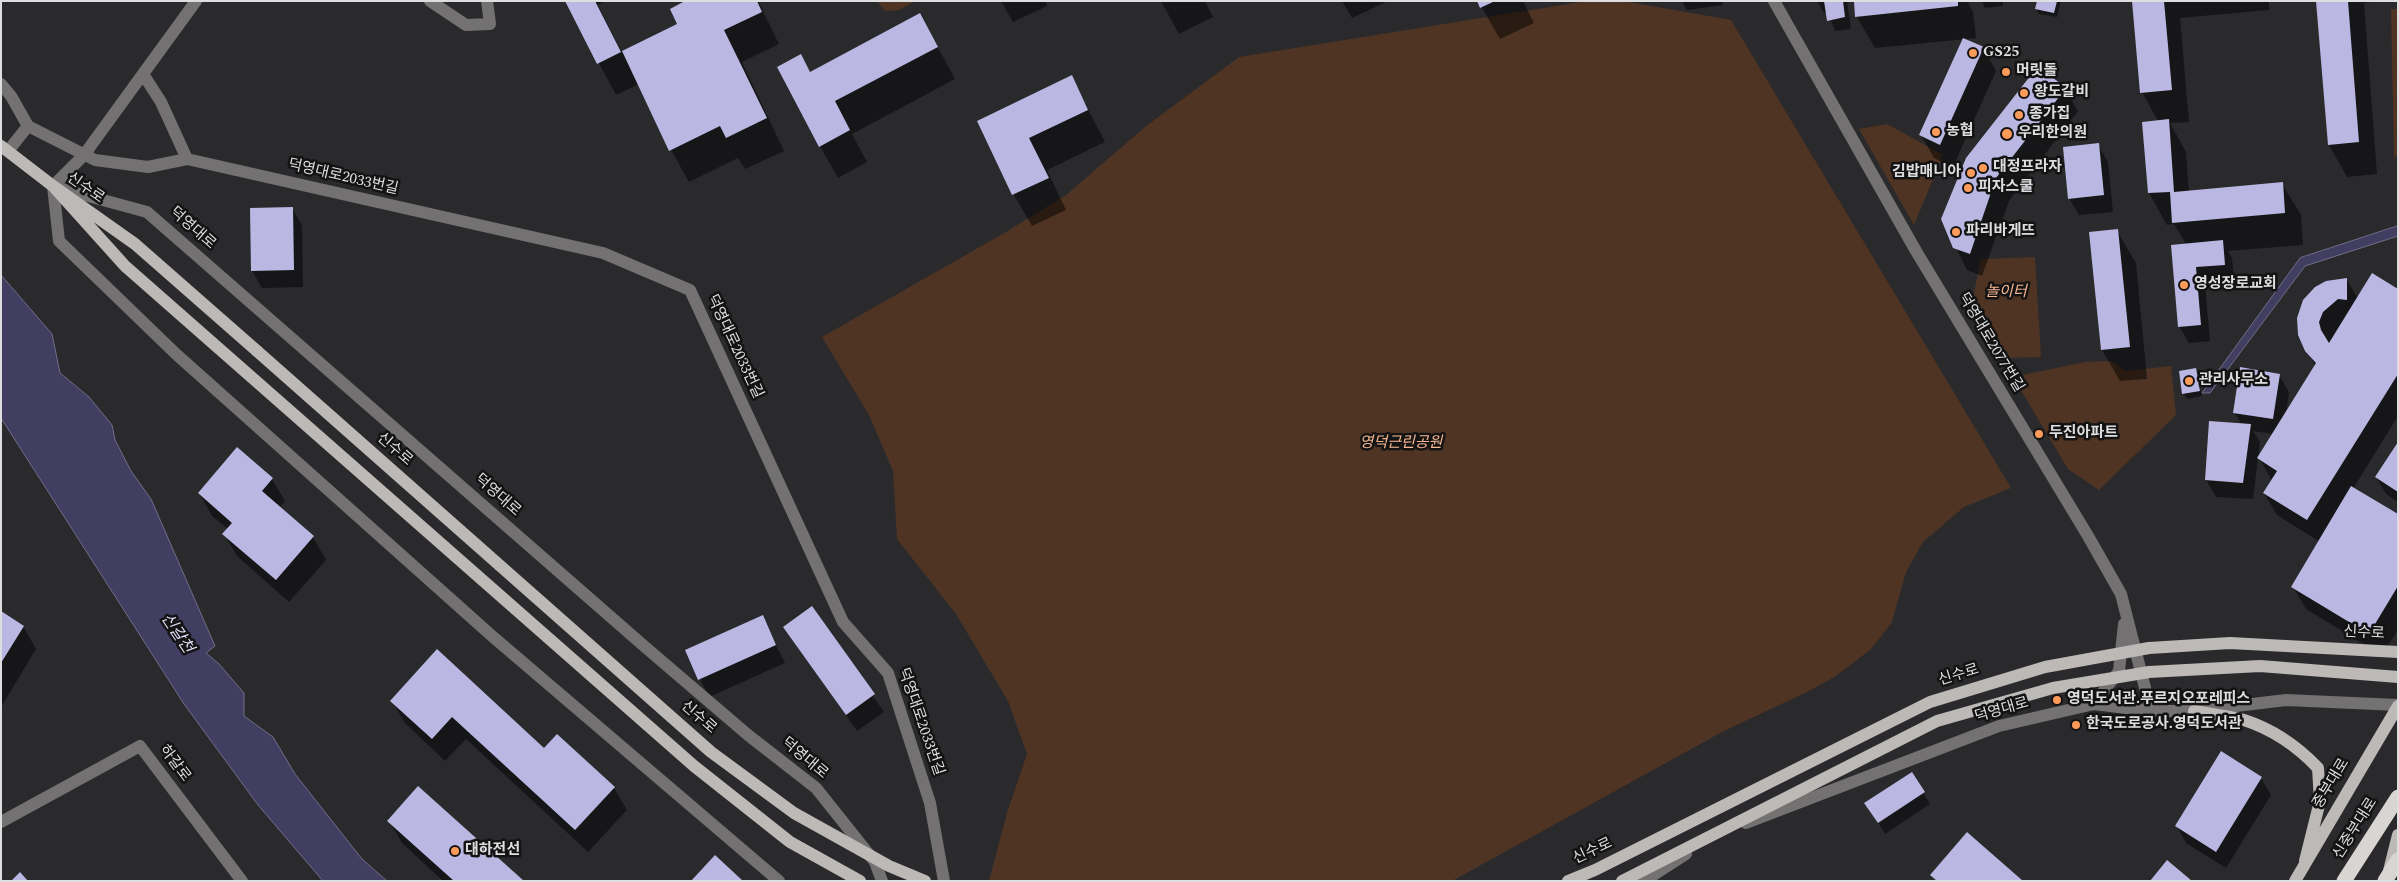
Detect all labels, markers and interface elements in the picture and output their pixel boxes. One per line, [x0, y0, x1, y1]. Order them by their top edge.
place label: GS25 [1983, 44, 2020, 62]
marker: GS25 [1967, 47, 1979, 59]
place label: 머릿돌 [2016, 63, 2057, 81]
marker: 머릿돌 [2000, 66, 2012, 78]
place label: 왕도갈비 [2034, 84, 2089, 102]
marker: 왕도갈비 [2018, 87, 2030, 99]
place label: 종가집 [2029, 106, 2070, 124]
marker: 종가집 [2013, 109, 2025, 121]
place label: 농협 [1946, 123, 1974, 141]
place label: 우리한의원 [2018, 125, 2087, 143]
marker: 농협 [1930, 126, 1942, 138]
marker: 우리한의원 [2000, 127, 2014, 141]
street label: 덕영대로2033번길 [286, 157, 400, 199]
place label: 대정프라자 [1993, 159, 2062, 177]
marker: 대정프라자 [1977, 162, 1989, 174]
place label: 김밥매니아 [1892, 164, 1961, 182]
marker: 김밥매니아 [1965, 167, 1977, 179]
street label: 신수로 [63, 170, 107, 208]
place label: 피자스쿨 [1978, 179, 2033, 197]
marker: 피자스쿨 [1962, 182, 1974, 194]
street label: 덕영대로 [165, 204, 219, 254]
place label: 파리바게뜨 [1966, 223, 2035, 241]
marker: 파리바게뜨 [1950, 226, 1962, 238]
place label: 영성장로교회 [2194, 276, 2277, 294]
marker: 영성장로교회 [2178, 279, 2190, 291]
park label: 놀이터 [1985, 284, 2027, 302]
street label: 덕영대로2077번길 [1953, 290, 2027, 396]
street label: 덕영대로2033번길 [702, 292, 766, 402]
place label: 관리사무소 [2199, 372, 2268, 390]
marker: 관리사무소 [2183, 375, 2195, 387]
place label: 두진아파트 [2049, 425, 2118, 443]
marker: 두진아파트 [2033, 428, 2045, 440]
street label: 신수로 [372, 430, 416, 470]
park label: 영덕근린공원 [1360, 435, 1442, 453]
street label: 덕영대로 [470, 471, 524, 521]
water label: 신갈천 [156, 610, 196, 658]
street label: 신수로 [2343, 624, 2385, 644]
street label: 신수로 [1937, 661, 1981, 691]
street label: 덕영대로2033번길 [893, 666, 947, 778]
place label: 영덕도서관.푸르지오포레피스 [2067, 691, 2250, 709]
marker: 영덕도서관.푸르지오포레피스 [2051, 694, 2063, 706]
street label: 덕영대로 [1973, 695, 2031, 727]
street label: 신수로 [676, 698, 720, 738]
place label: 한국도로공사.영덕도서관 [2086, 716, 2242, 734]
marker: 한국도로공사.영덕도서관 [2070, 719, 2082, 731]
street label: 덕영대로 [777, 734, 831, 784]
street label: 하갈로 [154, 742, 194, 786]
street label: 중부대로 [2310, 756, 2354, 812]
street label: 신중부대로 [2330, 795, 2382, 863]
street label: 신수로 [1570, 835, 1616, 869]
place label: 대하전선 [465, 842, 520, 860]
marker: 대하전선 [449, 845, 461, 857]

